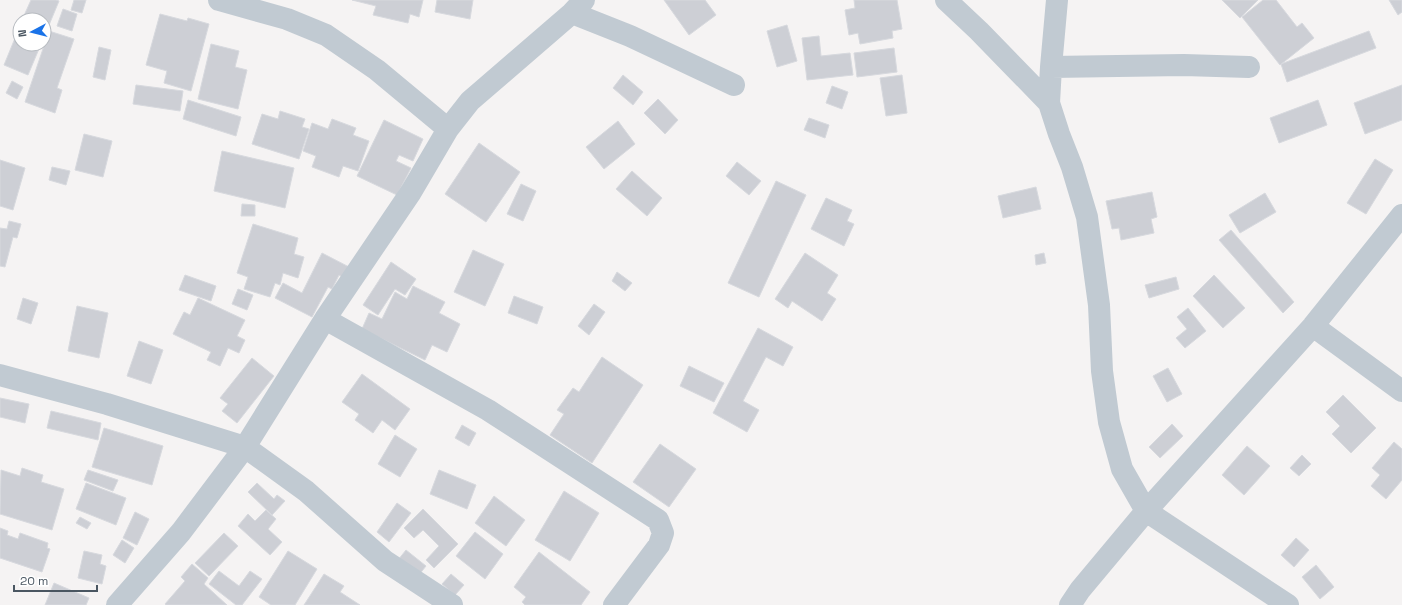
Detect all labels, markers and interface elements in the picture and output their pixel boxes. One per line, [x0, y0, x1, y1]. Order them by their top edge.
north arrow [12, 12, 52, 52]
text: N [15, 29, 29, 38]
scale bar [14, 567, 97, 593]
text: 20 m [20, 573, 48, 589]

